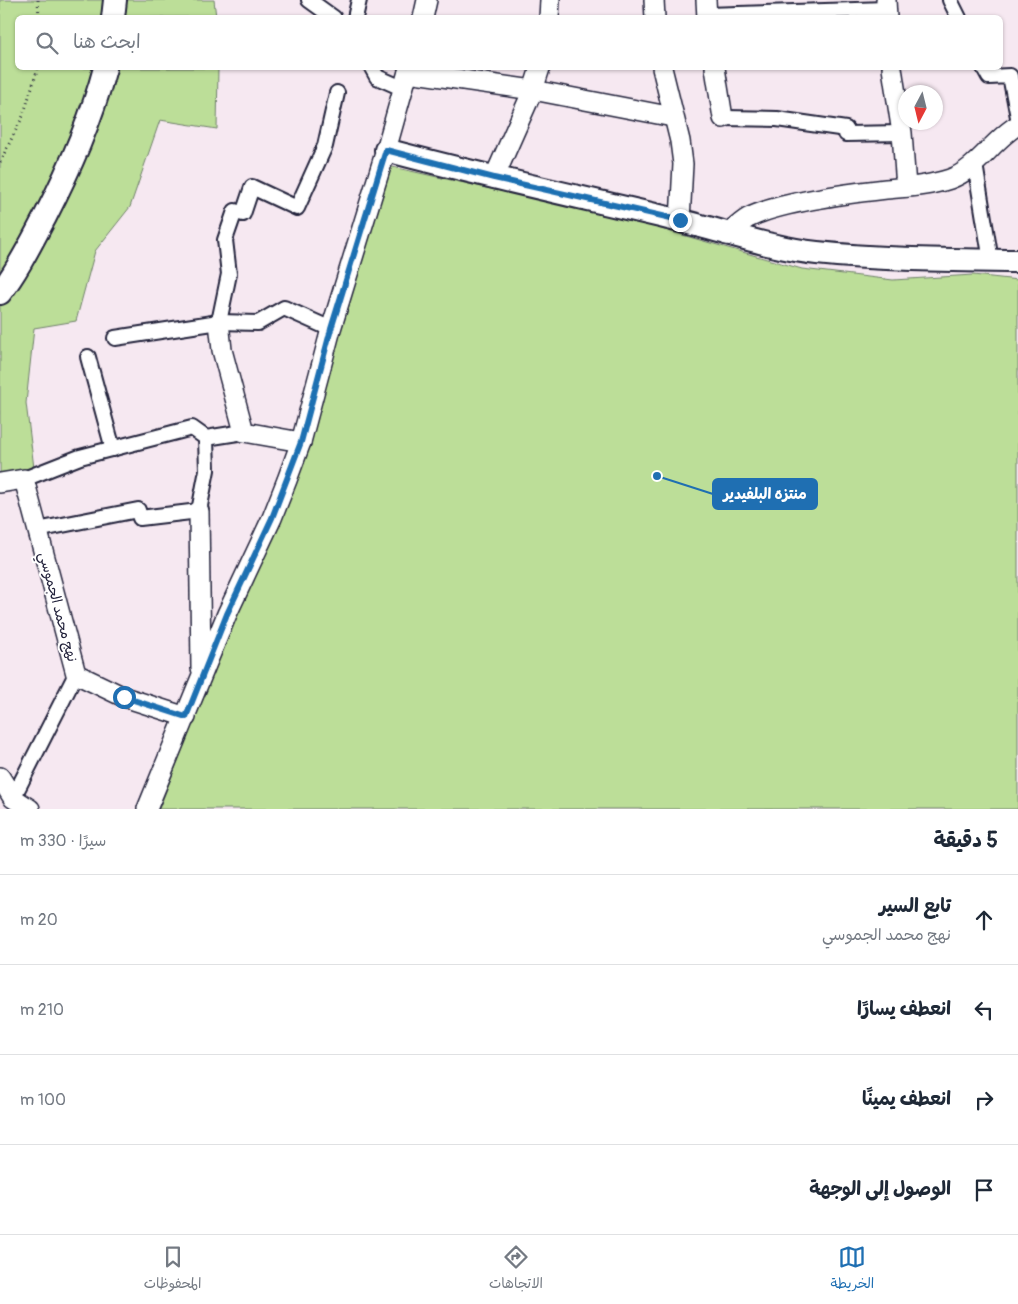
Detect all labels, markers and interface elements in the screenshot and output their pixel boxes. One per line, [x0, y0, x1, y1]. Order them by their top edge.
search box [15, 15, 1003, 70]
icon: search [33, 29, 61, 57]
text: ابحث هنا [73, 30, 141, 54]
north arrow [898, 85, 943, 130]
route end [669, 209, 692, 232]
callout: منتزه البلفيدير [713, 479, 817, 509]
text: منتزه البلفيدير [721, 485, 807, 504]
street label: نهج محمد الجموسي [31, 550, 81, 665]
route start [113, 686, 136, 709]
text: 5 دقيقة [934, 827, 998, 854]
text: سيرًا · 330 m [20, 831, 106, 851]
text: تابع السير [879, 894, 951, 918]
icon: ahead [970, 906, 998, 934]
text: 20 m [20, 910, 58, 930]
text: نهج محمد الجموسي [822, 925, 951, 945]
icon: left [970, 996, 998, 1024]
text: انعطف يسارًا [857, 997, 951, 1021]
text: 210 m [20, 1000, 64, 1020]
icon: right [970, 1086, 998, 1114]
text: انعطف يمينًا [862, 1087, 951, 1111]
text: 100 m [20, 1090, 66, 1110]
icon: arrive [970, 1176, 998, 1204]
text: الوصول إلى الوجهة [809, 1177, 951, 1201]
tab: المحفوظات [144, 1243, 201, 1296]
tab: الاتجاهات [489, 1243, 543, 1296]
tab: الخريطة [831, 1243, 874, 1296]

